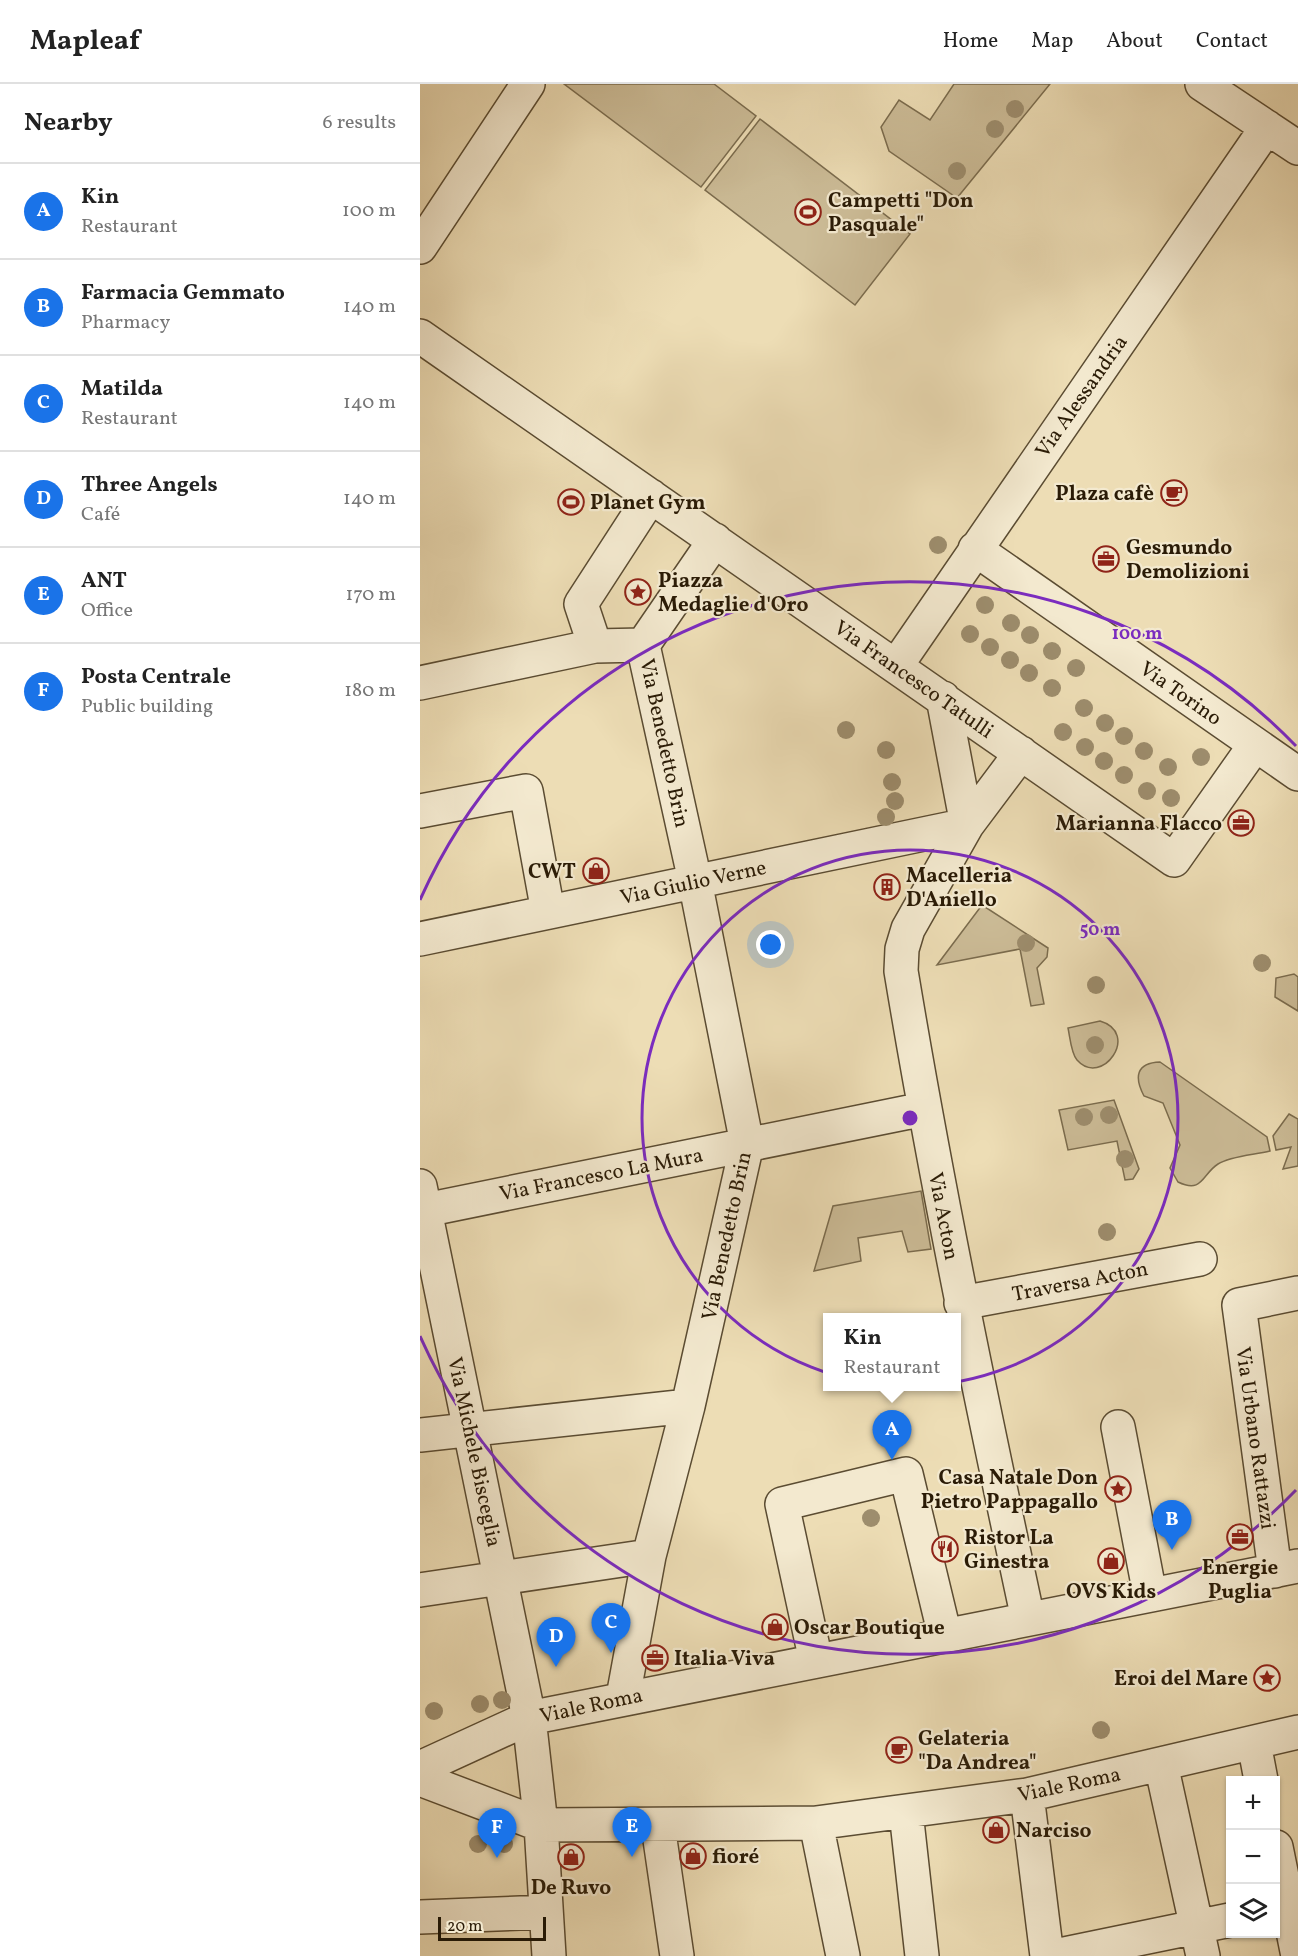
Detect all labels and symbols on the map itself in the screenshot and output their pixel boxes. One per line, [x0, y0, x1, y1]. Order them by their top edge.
place label: Campetti "Don Pasquale" [828, 187, 974, 240]
sports icon: Campetti "Don Pasquale" [793, 197, 823, 227]
street label: Via Alessandria [1029, 330, 1135, 464]
cafe icon: Plaza cafè [1159, 478, 1189, 508]
place label: Plaza cafè [1055, 480, 1154, 509]
sports icon: Planet Gym [556, 487, 586, 517]
place label: Planet Gym [590, 489, 705, 518]
place label: Gesmundo Demolizioni [1126, 534, 1250, 587]
office icon: Gesmundo Demolizioni [1091, 544, 1121, 574]
place label: Piazza Medaglie d'Oro [658, 567, 808, 620]
place icon: Piazza Medaglie d'Oro [623, 577, 653, 607]
street label: Via Francesco Tatulli [827, 614, 999, 746]
text: 100 m [1112, 622, 1162, 647]
street label: Via Torino [1133, 655, 1227, 733]
street label: Via Benedetto Brin [631, 656, 696, 831]
office icon: Marianna Flacco [1226, 808, 1256, 838]
place label: Marianna Flacco [1055, 810, 1222, 839]
street label: Via Giulio Verne [617, 854, 769, 913]
shop icon: CWT [581, 856, 611, 886]
place label: CWT [528, 858, 576, 887]
place label: Macelleria D'Aniello [906, 862, 1012, 915]
building icon: Macelleria D'Aniello [872, 872, 902, 902]
text: 50 m [1080, 918, 1120, 943]
your location [756, 930, 785, 959]
centre of rings [900, 1108, 920, 1128]
street label: Via Francesco La Mura [497, 1141, 706, 1209]
street label: Via Benedetto Brin [695, 1149, 760, 1324]
street label: Via Acton [920, 1170, 965, 1263]
street label: Traversa Acton [1010, 1255, 1151, 1310]
street label: Via Urbano Rattazzi [1227, 1345, 1282, 1531]
street label: Via Michele Bisceglia [439, 1355, 508, 1550]
pin: A [872, 1410, 912, 1460]
place label: Casa Natale Don Pietro Pappagallo [921, 1464, 1098, 1517]
place icon: Casa Natale Don Pietro Pappagallo [1103, 1474, 1133, 1504]
pin: B [1152, 1500, 1191, 1550]
office icon: Energie Puglia [1225, 1522, 1255, 1552]
place label: Ristor La Ginestra [964, 1524, 1054, 1577]
restaurant icon: Ristor La Ginestra [930, 1534, 960, 1564]
shop icon: OVS Kids [1096, 1546, 1126, 1576]
place label: Energie Puglia [1202, 1554, 1278, 1607]
place label: OVS Kids [1066, 1578, 1156, 1607]
pin: C [592, 1604, 630, 1653]
shop icon: Oscar Boutique [760, 1612, 790, 1642]
place label: Oscar Boutique [794, 1614, 945, 1643]
pin: D [536, 1618, 576, 1667]
office icon: Italia Viva [640, 1643, 670, 1673]
place label: Italia Viva [674, 1645, 775, 1674]
place icon: Eroi del Mare [1252, 1663, 1282, 1693]
place label: Eroi del Mare [1114, 1665, 1248, 1694]
street label: Viale Roma [537, 1681, 646, 1732]
place label: Gelateria "Da Andrea" [918, 1725, 1037, 1778]
cafe icon: Gelateria "Da Andrea" [884, 1735, 914, 1765]
street label: Viale Roma [1015, 1760, 1124, 1811]
pin: F [478, 1808, 517, 1858]
pin: E [612, 1808, 652, 1857]
shop icon: Narciso [981, 1815, 1011, 1845]
place label: Narciso [1016, 1817, 1092, 1846]
shop icon: fioré [678, 1841, 708, 1871]
shop icon: De Ruvo [556, 1842, 586, 1872]
place label: fioré [712, 1843, 759, 1872]
place label: De Ruvo [531, 1874, 611, 1903]
scale bar [438, 1914, 546, 1942]

